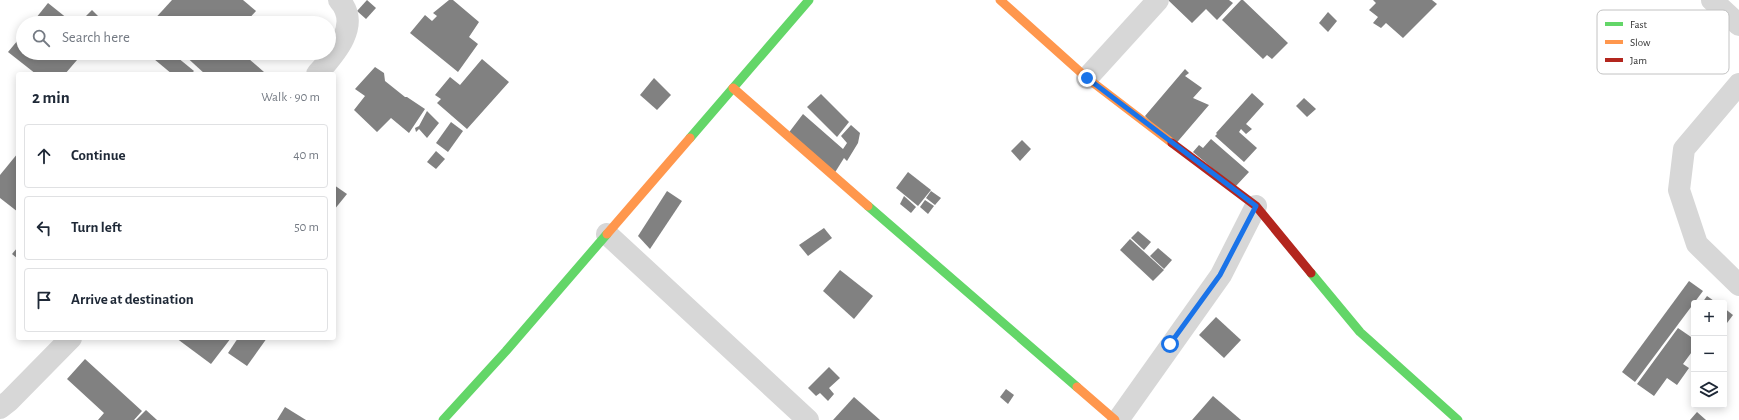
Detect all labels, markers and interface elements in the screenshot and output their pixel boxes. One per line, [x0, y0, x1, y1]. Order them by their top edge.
legend [1597, 10, 1729, 74]
search box [16, 16, 336, 60]
text: Fast [1630, 19, 1648, 30]
icon: search [30, 27, 52, 49]
text: Search here [62, 30, 130, 45]
text: Slow [1630, 37, 1651, 48]
text: Jam [1630, 55, 1647, 66]
route end [1078, 69, 1096, 87]
text: 2 min [32, 89, 70, 106]
text: Walk · 90 m [261, 91, 320, 104]
icon: ahead [33, 145, 55, 167]
text: Continue [71, 148, 126, 163]
text: 40 m [293, 149, 319, 162]
icon: left [33, 217, 55, 239]
text: Turn left [71, 220, 122, 235]
text: 50 m [294, 221, 319, 234]
icon: arrive [33, 289, 55, 311]
text: Arrive at destination [71, 292, 194, 307]
map controls [1691, 300, 1727, 408]
button: + [1691, 300, 1727, 336]
route start [1161, 335, 1179, 353]
button: − [1691, 336, 1727, 372]
button: layers [1691, 372, 1727, 408]

